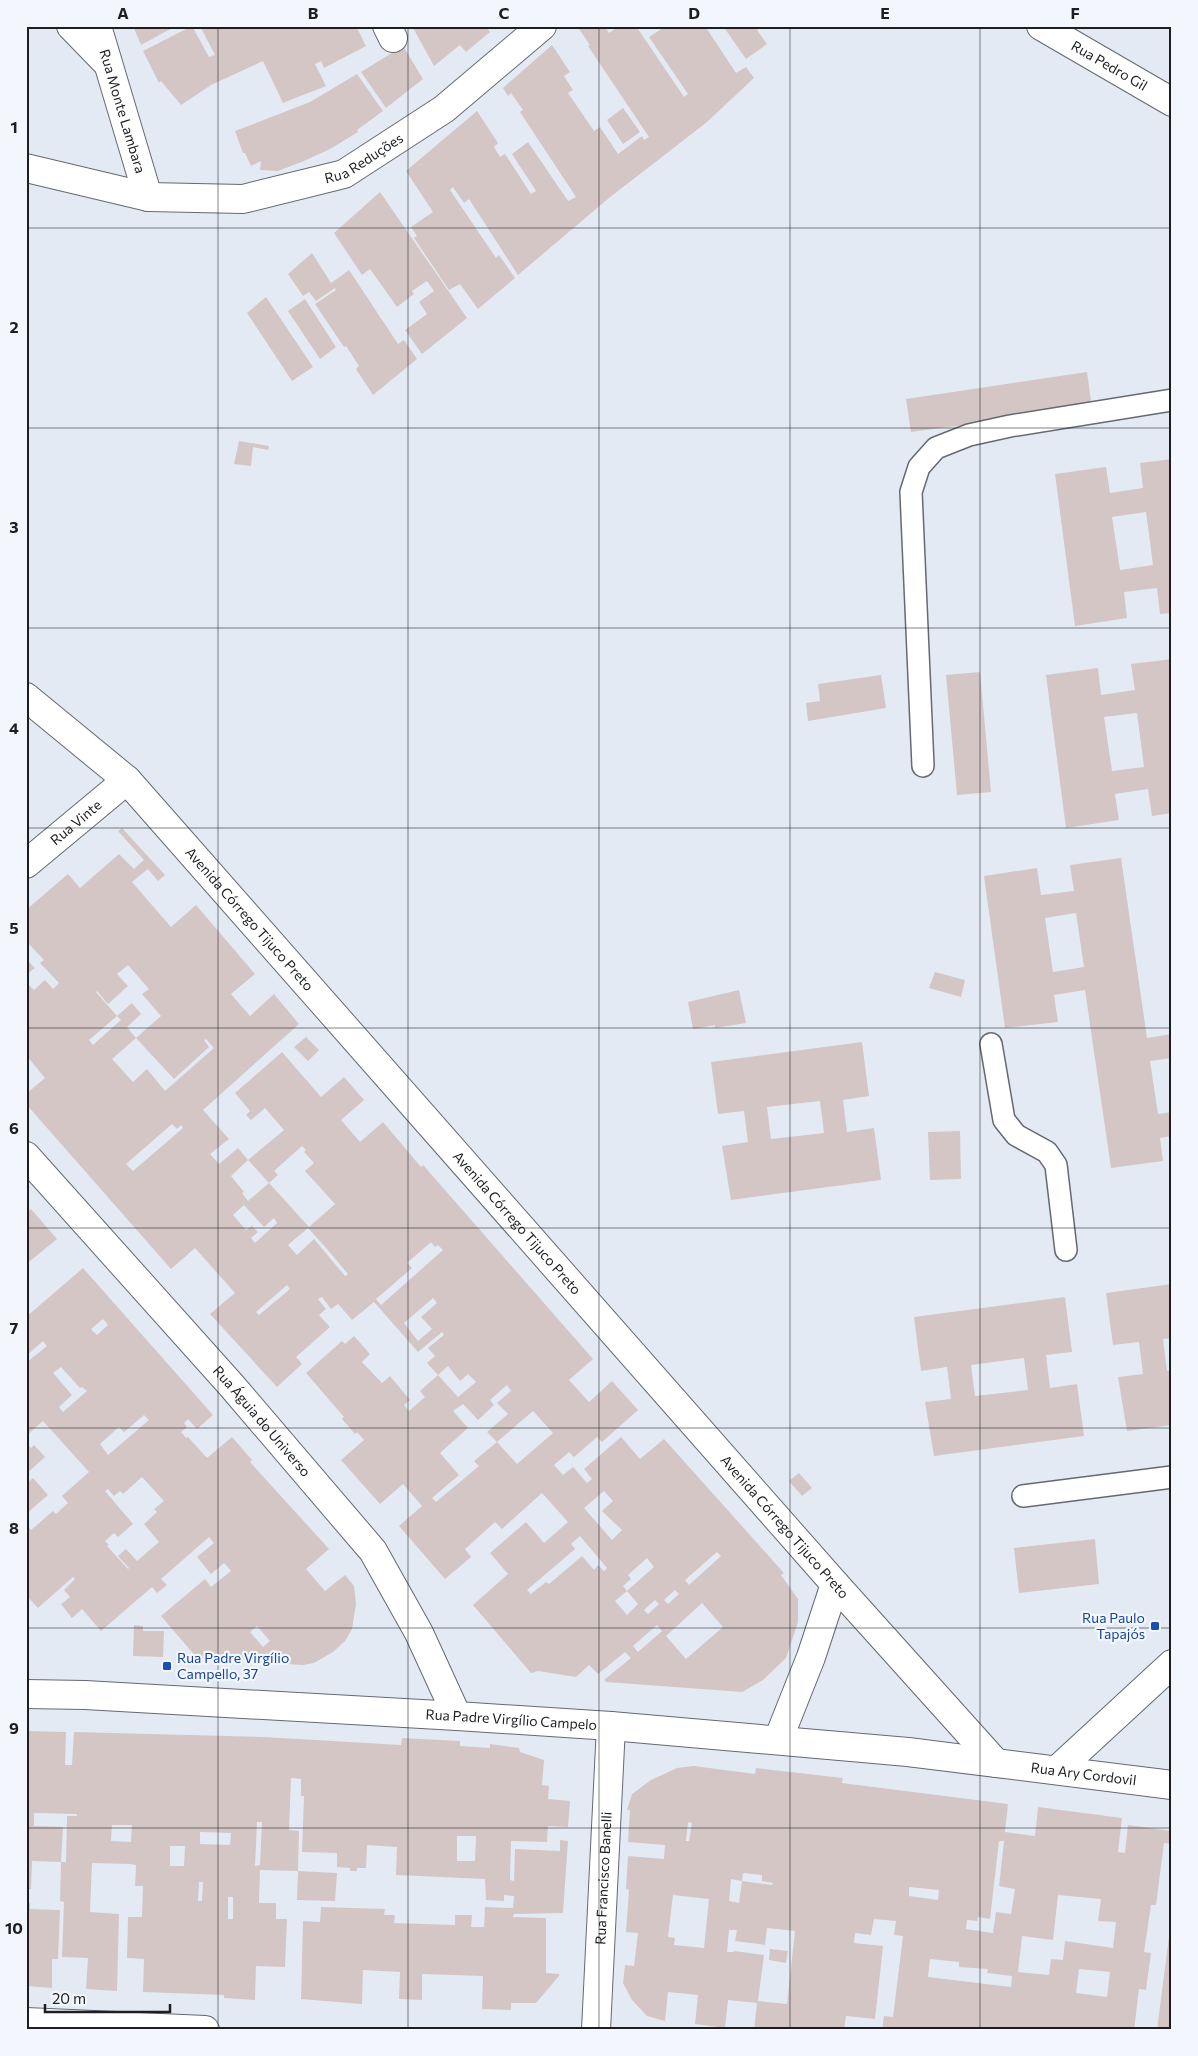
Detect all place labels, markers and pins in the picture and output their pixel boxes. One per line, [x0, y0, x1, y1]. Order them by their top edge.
place label: Rua Paulo Tapajós [1082, 1609, 1145, 1642]
marker: Rua Paulo Tapajós [1149, 1620, 1161, 1632]
place label: Rua Padre Virgílio Campello, 37 [177, 1649, 289, 1682]
marker: Rua Padre Virgílio Campello, 37 [161, 1660, 173, 1672]

